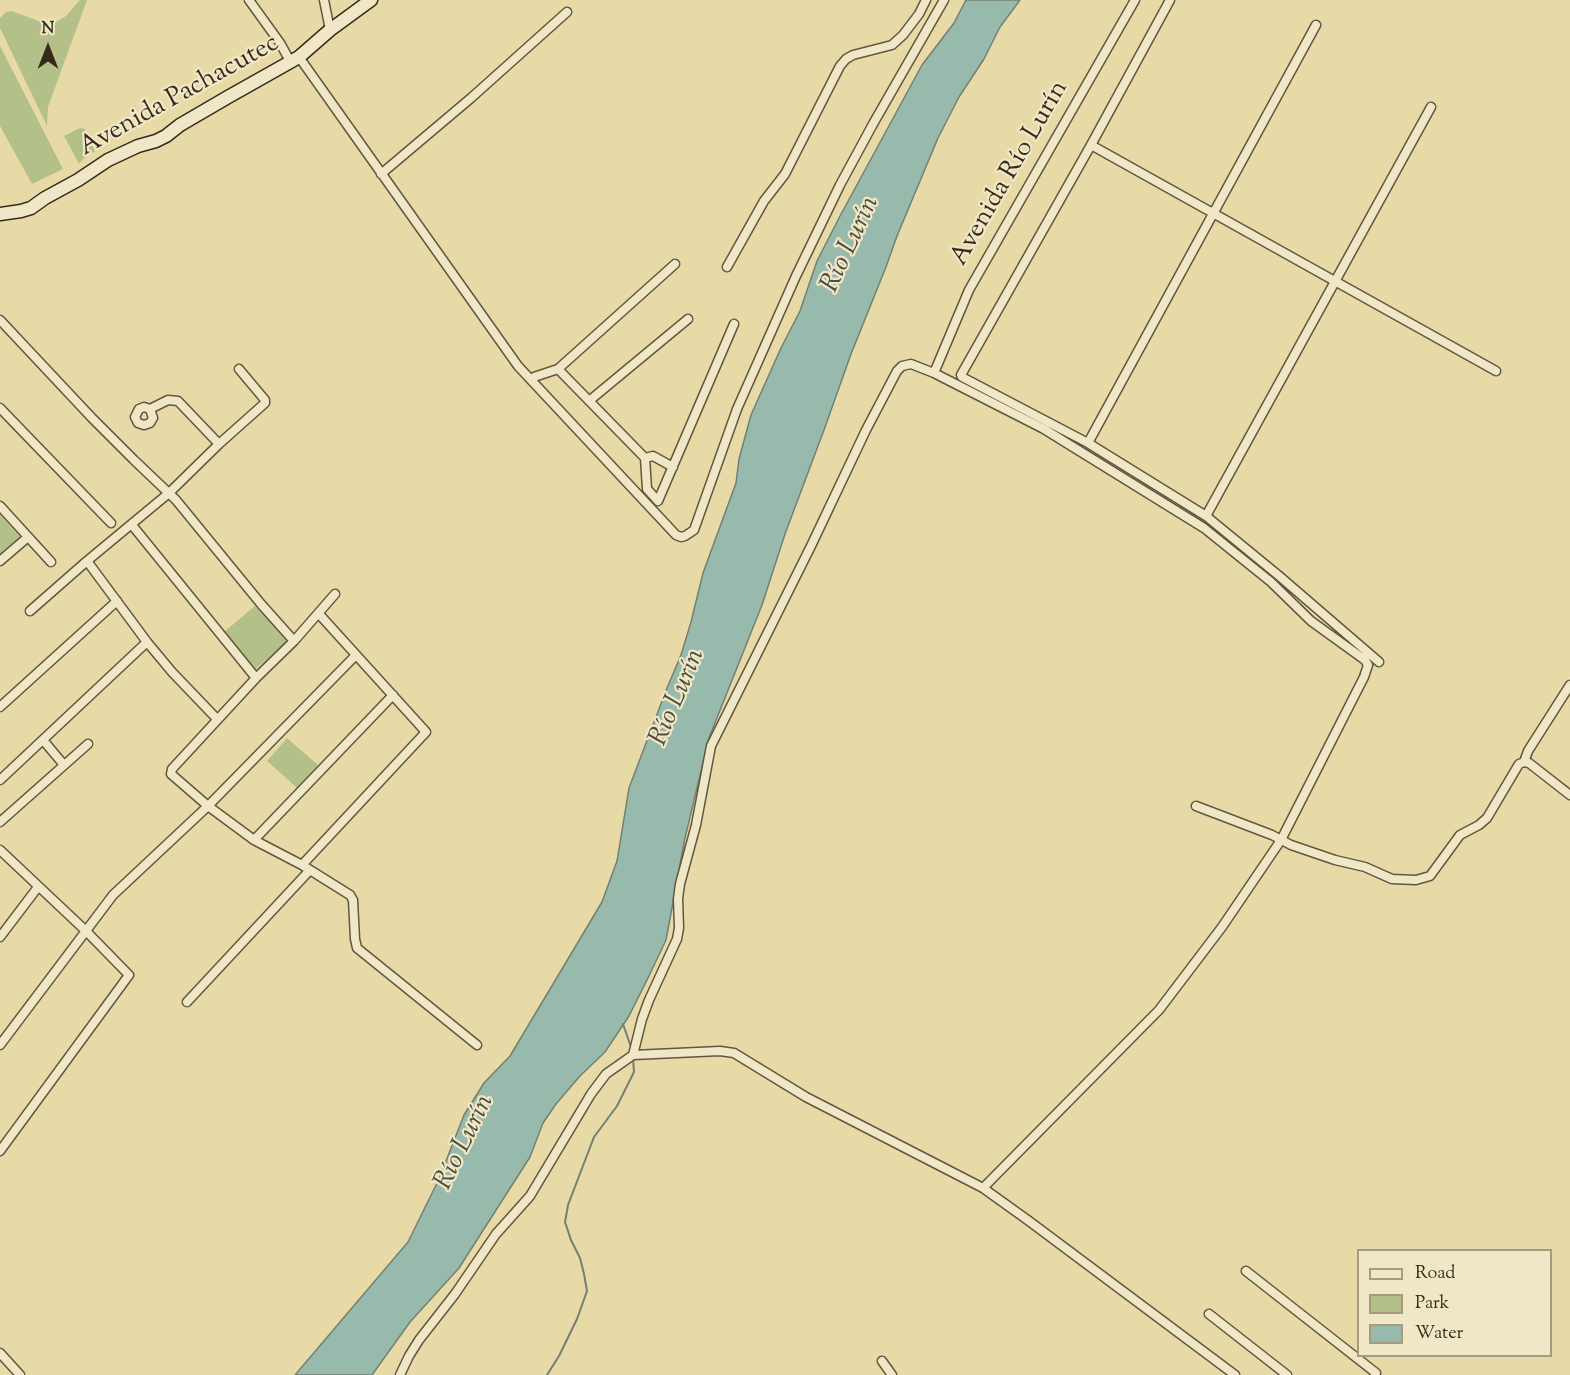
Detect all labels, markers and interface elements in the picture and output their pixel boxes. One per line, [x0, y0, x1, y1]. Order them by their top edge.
north arrow [18, 18, 78, 78]
text: N [42, 18, 54, 41]
street label: Avenida Pachacutec [75, 29, 285, 165]
street label: Avenida Río Lurín [945, 76, 1077, 272]
water label: Río Lurín [816, 192, 888, 298]
water label: Río Lurín [644, 645, 714, 751]
water label: Río Lurín [429, 1090, 503, 1196]
legend [1357, 1249, 1552, 1357]
text: Road [1415, 1261, 1455, 1287]
text: Park [1415, 1291, 1449, 1317]
text: Water [1415, 1321, 1463, 1347]

